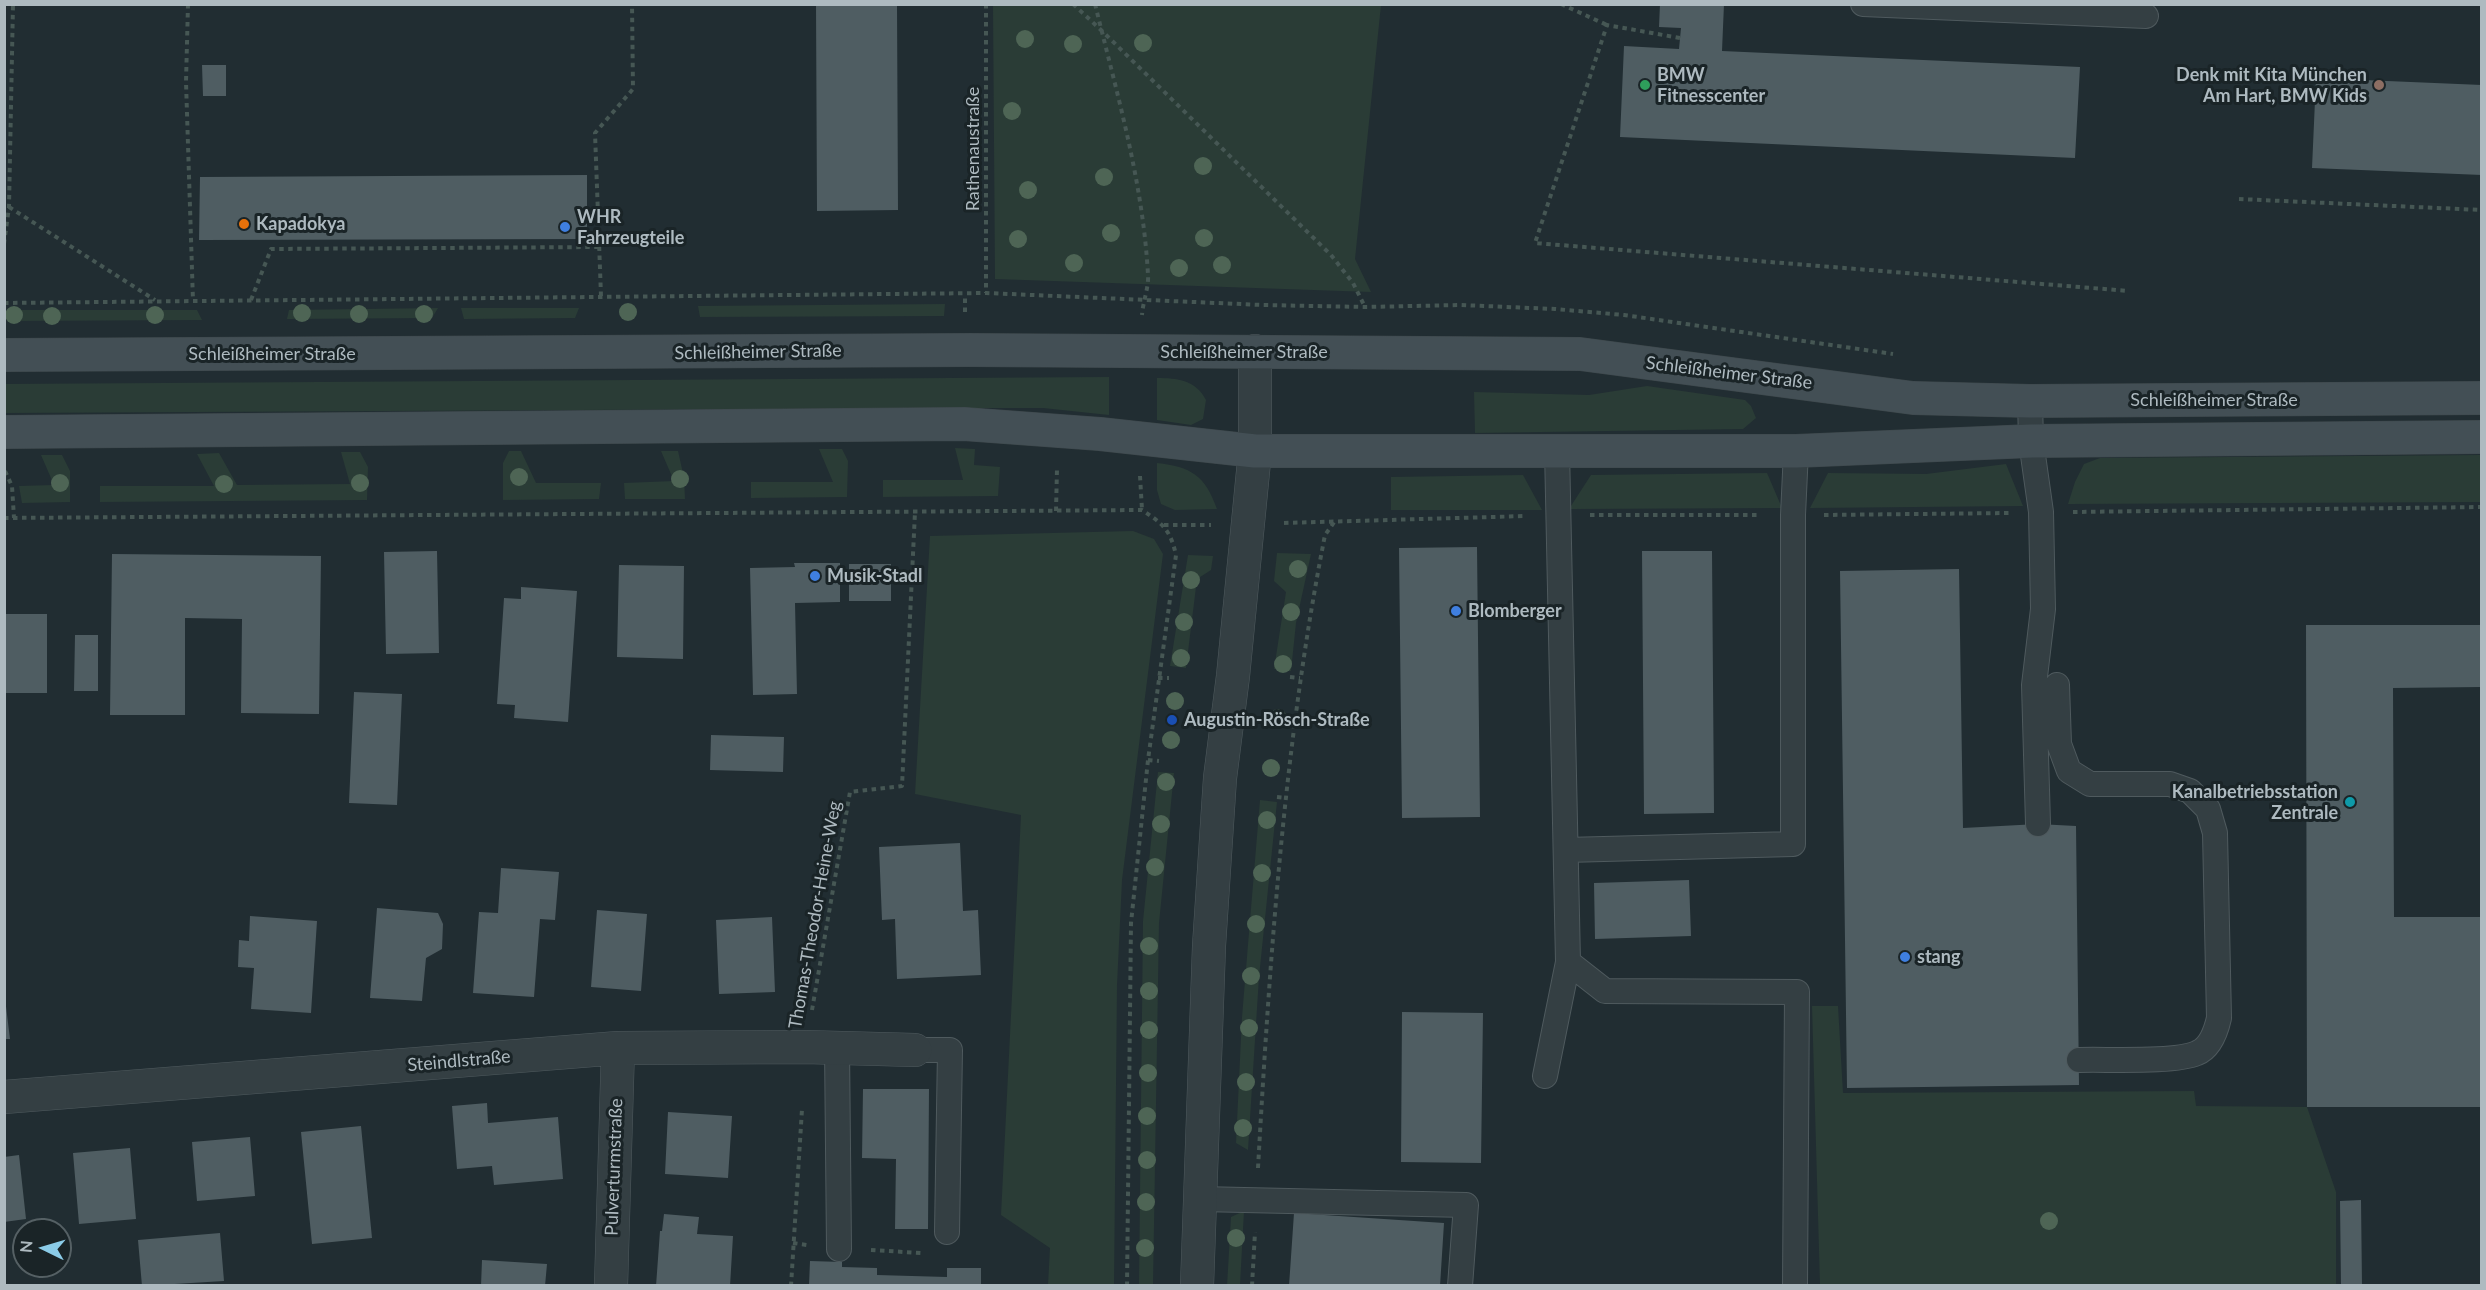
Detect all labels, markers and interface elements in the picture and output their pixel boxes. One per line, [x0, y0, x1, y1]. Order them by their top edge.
place label: BMW Fitnesscenter [1657, 64, 1765, 106]
place label: Denk mit Kita München Am Hart, BMW Kids [2176, 64, 2367, 106]
marker: BMW Fitnesscenter [1638, 78, 1652, 92]
marker: Denk mit Kita München Am Hart, BMW Kids [2372, 78, 2386, 92]
street label: Rathenaustraße [962, 87, 984, 211]
place label: WHR Fahrzeugteile [577, 206, 684, 248]
place label: Kapadokya [256, 213, 345, 235]
marker: Kapadokya [237, 217, 251, 231]
marker: WHR Fahrzeugteile [558, 220, 572, 234]
street label: Schleißheimer Straße [674, 340, 842, 364]
street label: Schleißheimer Straße [1160, 341, 1328, 363]
street label: Schleißheimer Straße [188, 343, 356, 365]
street label: Schleißheimer Straße [1645, 352, 1813, 394]
street label: Schleißheimer Straße [2130, 389, 2298, 411]
place label: Musik-Stadl [827, 565, 922, 587]
marker: Musik-Stadl [808, 569, 822, 583]
place label: Blomberger [1468, 600, 1562, 622]
marker: Blomberger [1449, 604, 1463, 618]
place label: Augustin-Rösch-Straße [1184, 709, 1370, 731]
marker: Augustin-Rösch-Straße [1165, 713, 1179, 727]
place label: Kanalbetriebsstation Zentrale [2172, 781, 2338, 824]
marker: Kanalbetriebsstation Zentrale [2343, 795, 2357, 809]
street label: Thomas-Theodor-Heine-Weg [784, 799, 846, 1031]
place label: stang [1917, 946, 1960, 968]
marker: stang [1898, 950, 1912, 964]
street label: Steindlstraße [407, 1046, 511, 1076]
street label: Pulverturmstraße [601, 1098, 627, 1236]
north arrow [12, 1218, 72, 1278]
text: N [16, 1240, 36, 1254]

